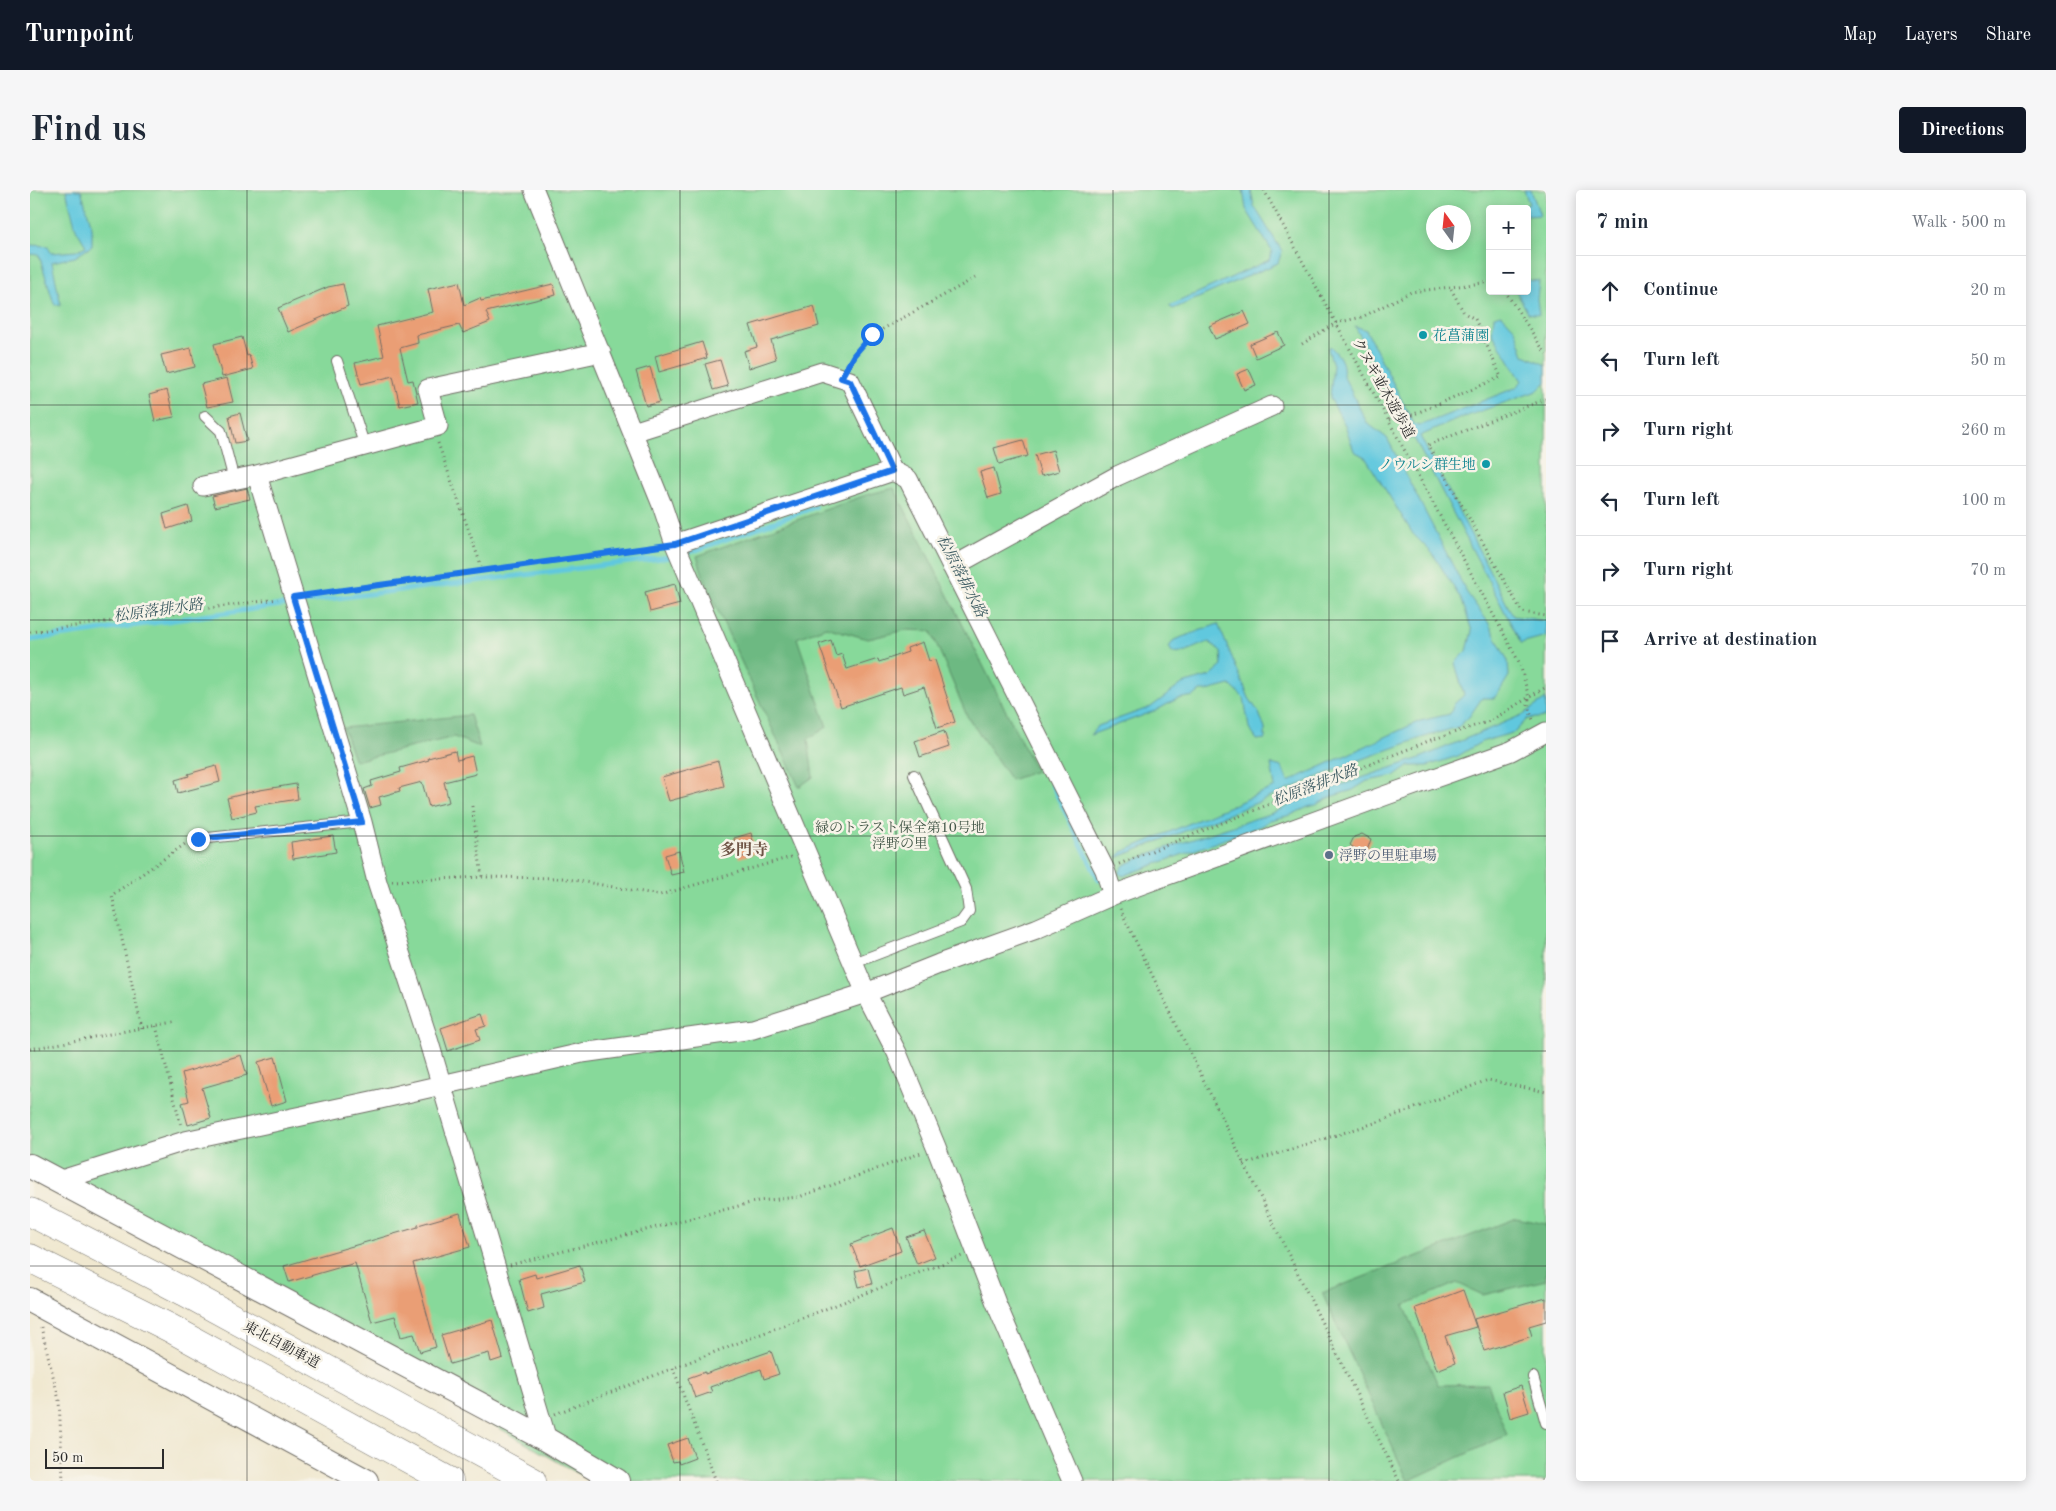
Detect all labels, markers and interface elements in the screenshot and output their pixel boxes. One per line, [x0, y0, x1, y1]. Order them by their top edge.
text: Turnpoint [25, 23, 133, 47]
text: Map [1843, 26, 1877, 44]
text: Layers [1905, 26, 1957, 44]
text: Share [1985, 26, 2031, 44]
button: Directions [1899, 107, 2026, 153]
text: Find us [30, 113, 146, 148]
north arrow [1426, 205, 1471, 250]
map controls [1486, 205, 1531, 295]
button: + [1486, 205, 1531, 250]
text: 7 min [1596, 212, 1649, 233]
text: Walk · 500 m [1911, 215, 2006, 231]
button: − [1486, 250, 1531, 295]
icon: ahead [1596, 277, 1624, 305]
text: Continue [1643, 281, 1718, 300]
text: 20 m [1970, 283, 2006, 299]
route start [861, 323, 884, 346]
place label: 花菖蒲園 [1433, 328, 1489, 343]
marker: 花菖蒲園 [1417, 329, 1429, 341]
street label: クヌギ並木遊歩道 [1350, 336, 1417, 441]
icon: left [1596, 347, 1624, 375]
text: Turn left [1643, 351, 1720, 370]
text: 50 m [1970, 353, 2006, 369]
icon: right [1596, 417, 1624, 445]
text: Turn right [1643, 421, 1733, 440]
text: 260 m [1961, 423, 2006, 439]
place label: ノウルシ群生地 [1379, 457, 1476, 472]
marker: ノウルシ群生地 [1480, 458, 1492, 470]
icon: left [1596, 487, 1624, 515]
text: Turn left [1643, 491, 1720, 510]
text: 100 m [1961, 493, 2006, 509]
water label: 松原落排水路 [934, 532, 990, 621]
icon: right [1596, 557, 1624, 585]
text: Turn right [1643, 561, 1733, 580]
text: 70 m [1970, 563, 2006, 579]
water label: 松原落排水路 [112, 596, 205, 625]
icon: arrive [1596, 627, 1624, 655]
text: Arrive at destination [1643, 631, 1817, 650]
water label: 松原落排水路 [1270, 761, 1361, 810]
park label: 緑のトラスト保全第10号地 浮野の里 [815, 820, 985, 851]
route end [187, 828, 210, 851]
district label: 多門寺 [720, 841, 768, 859]
place label: 浮野の里駐車場 [1339, 848, 1437, 863]
marker: 浮野の里駐車場 [1323, 849, 1335, 861]
street label: 東北自動車道 [241, 1318, 322, 1371]
scale bar [45, 1446, 164, 1469]
text: 50 m [52, 1451, 83, 1465]

